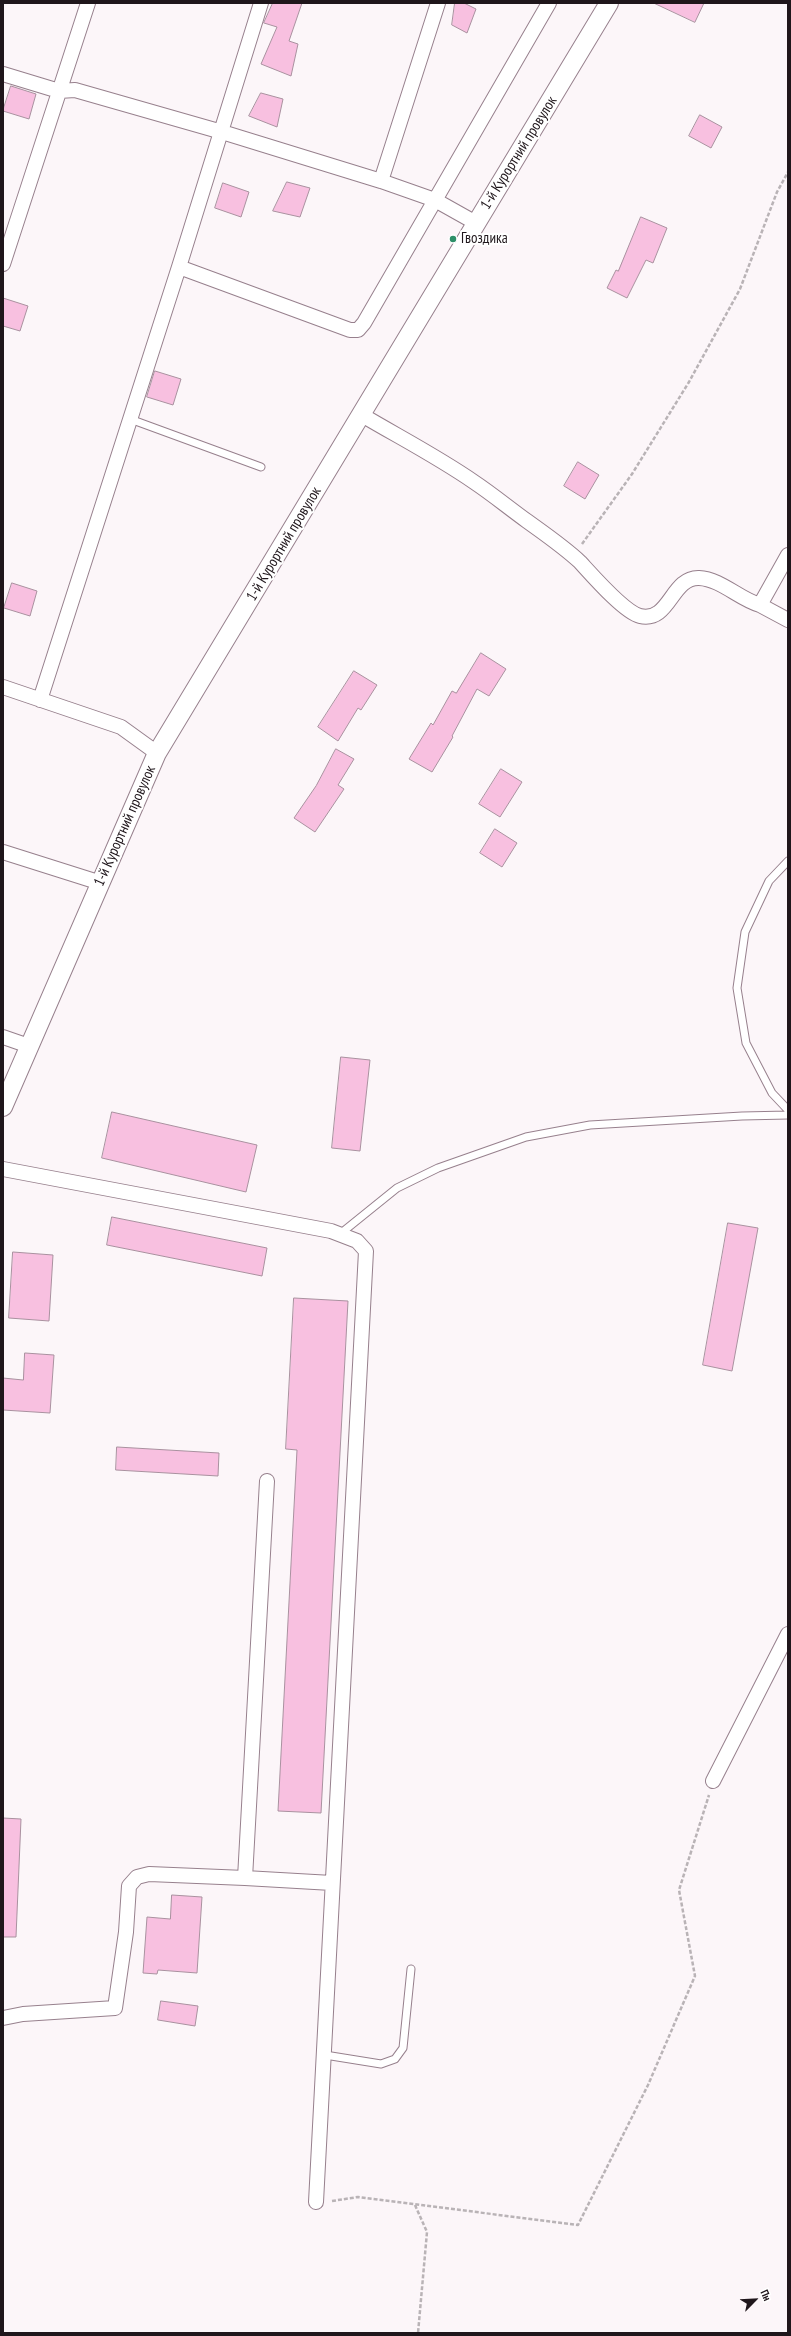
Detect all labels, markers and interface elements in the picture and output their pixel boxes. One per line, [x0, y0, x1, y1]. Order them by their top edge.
street label: 1-й Курортний провулок [477, 93, 561, 213]
place label: Гвоздика [461, 230, 508, 248]
marker: Гвоздика [448, 234, 458, 244]
street label: 1-й Курортний провулок [243, 484, 325, 604]
street label: 1-й Курортний провулок [90, 763, 160, 889]
north arrow [735, 2280, 775, 2320]
text: Пн [757, 2287, 775, 2303]

